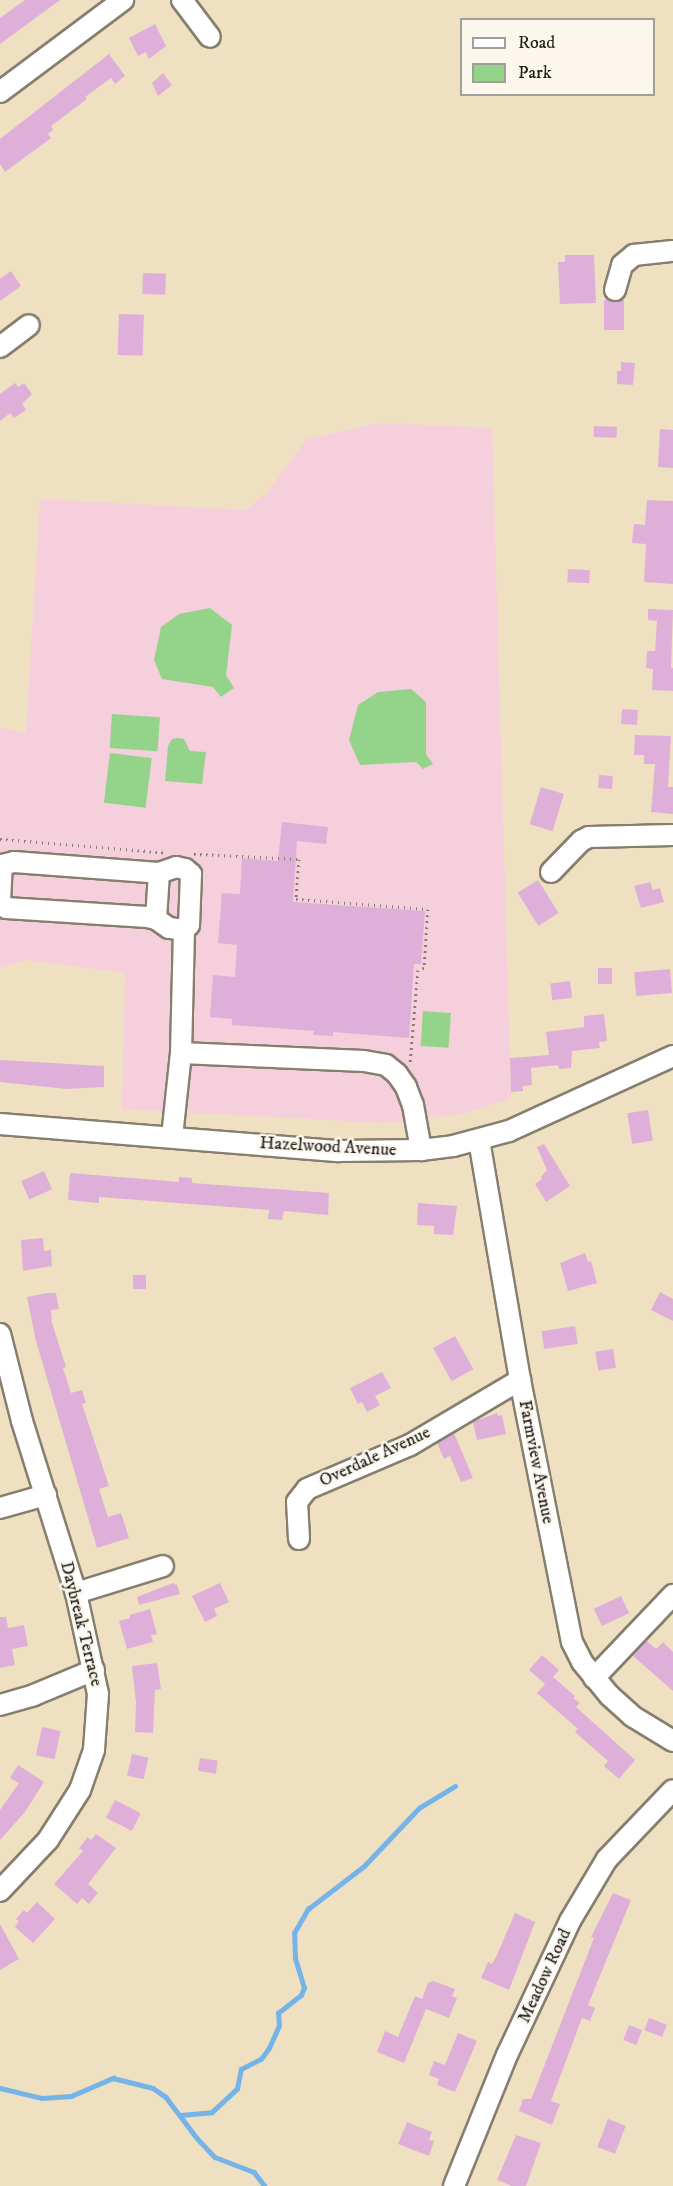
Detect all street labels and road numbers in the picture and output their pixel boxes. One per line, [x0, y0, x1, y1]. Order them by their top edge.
street label: Hazelwood Avenue [259, 1133, 397, 1161]
street label: Farmview Avenue [513, 1398, 559, 1526]
street label: Overdale Avenue [316, 1422, 434, 1492]
street label: Daybreak Terrace [55, 1559, 107, 1689]
street label: Meadow Road [514, 1925, 576, 2027]

